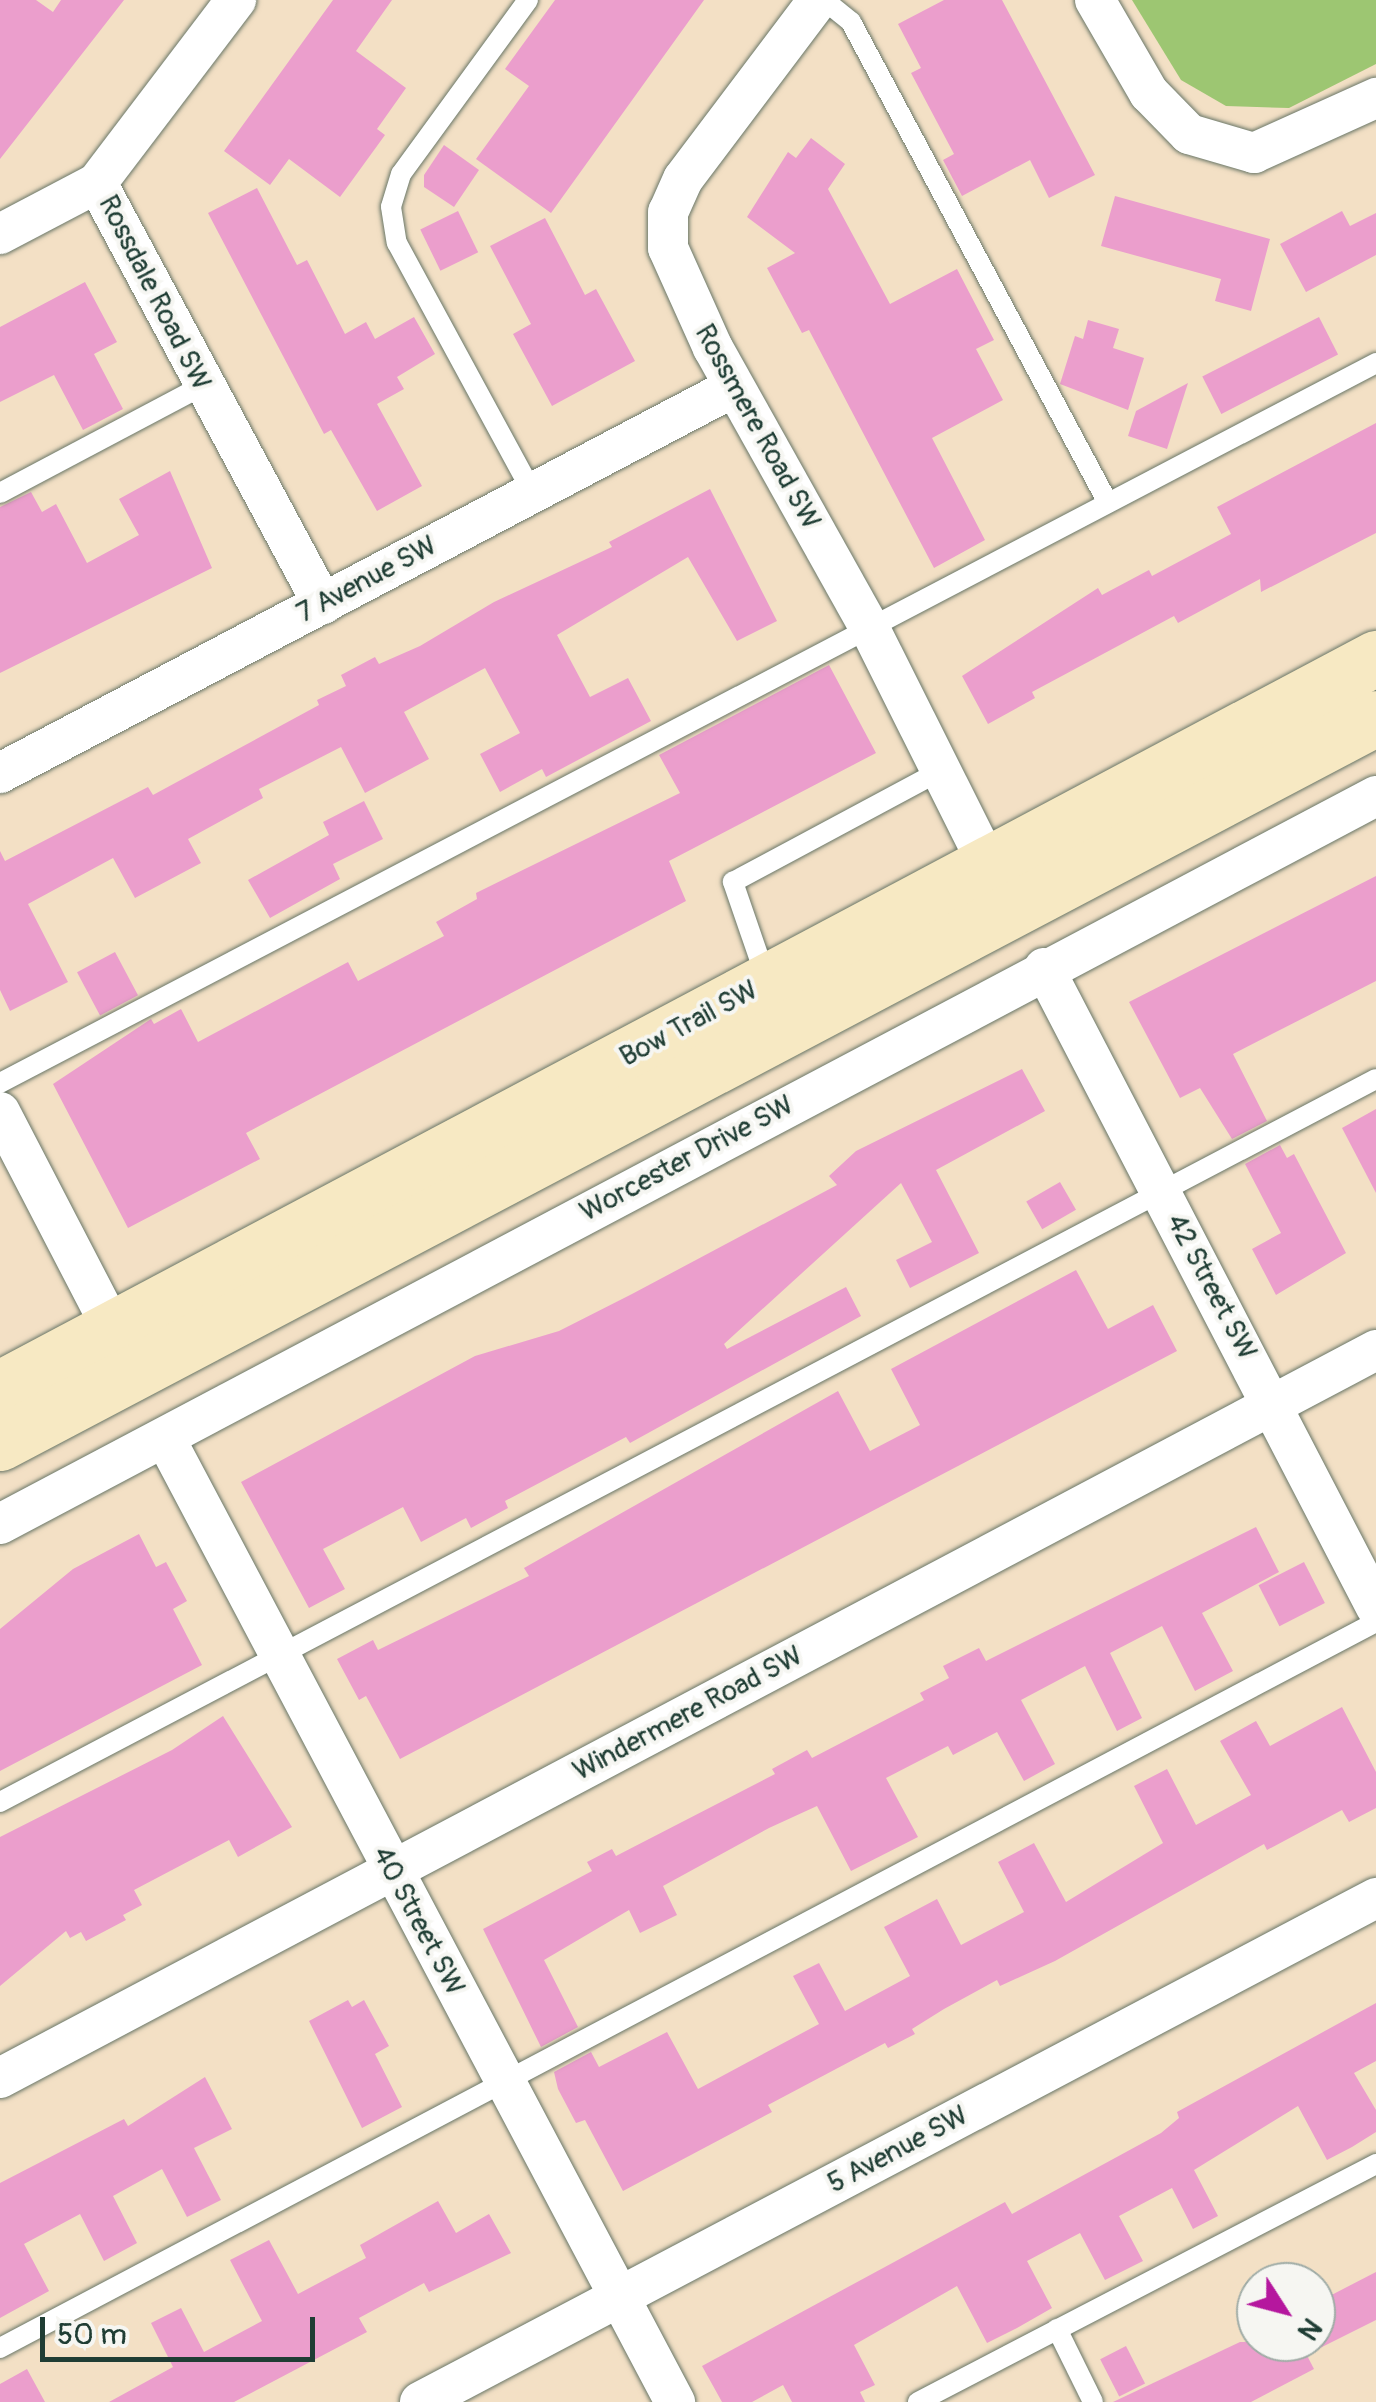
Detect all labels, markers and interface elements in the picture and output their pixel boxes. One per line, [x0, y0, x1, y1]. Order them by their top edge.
street label: Rossdale Road SW [90, 190, 218, 396]
street label: Rossmere Road SW [687, 319, 827, 535]
street label: 7 Avenue SW [291, 529, 443, 631]
street label: Bow Trail SW [614, 974, 764, 1074]
street label: Worcester Drive SW [575, 1089, 799, 1229]
street label: 42 Street SW [1159, 1208, 1263, 1366]
street label: Windermere Road SW [568, 1639, 808, 1789]
street label: 40 Street SW [365, 1841, 471, 2001]
street label: 5 Avenue SW [822, 2099, 974, 2201]
north arrow [1236, 2262, 1336, 2362]
scale bar [45, 2297, 320, 2359]
text: N [1289, 2311, 1329, 2347]
text: 50 m [57, 2316, 127, 2353]

